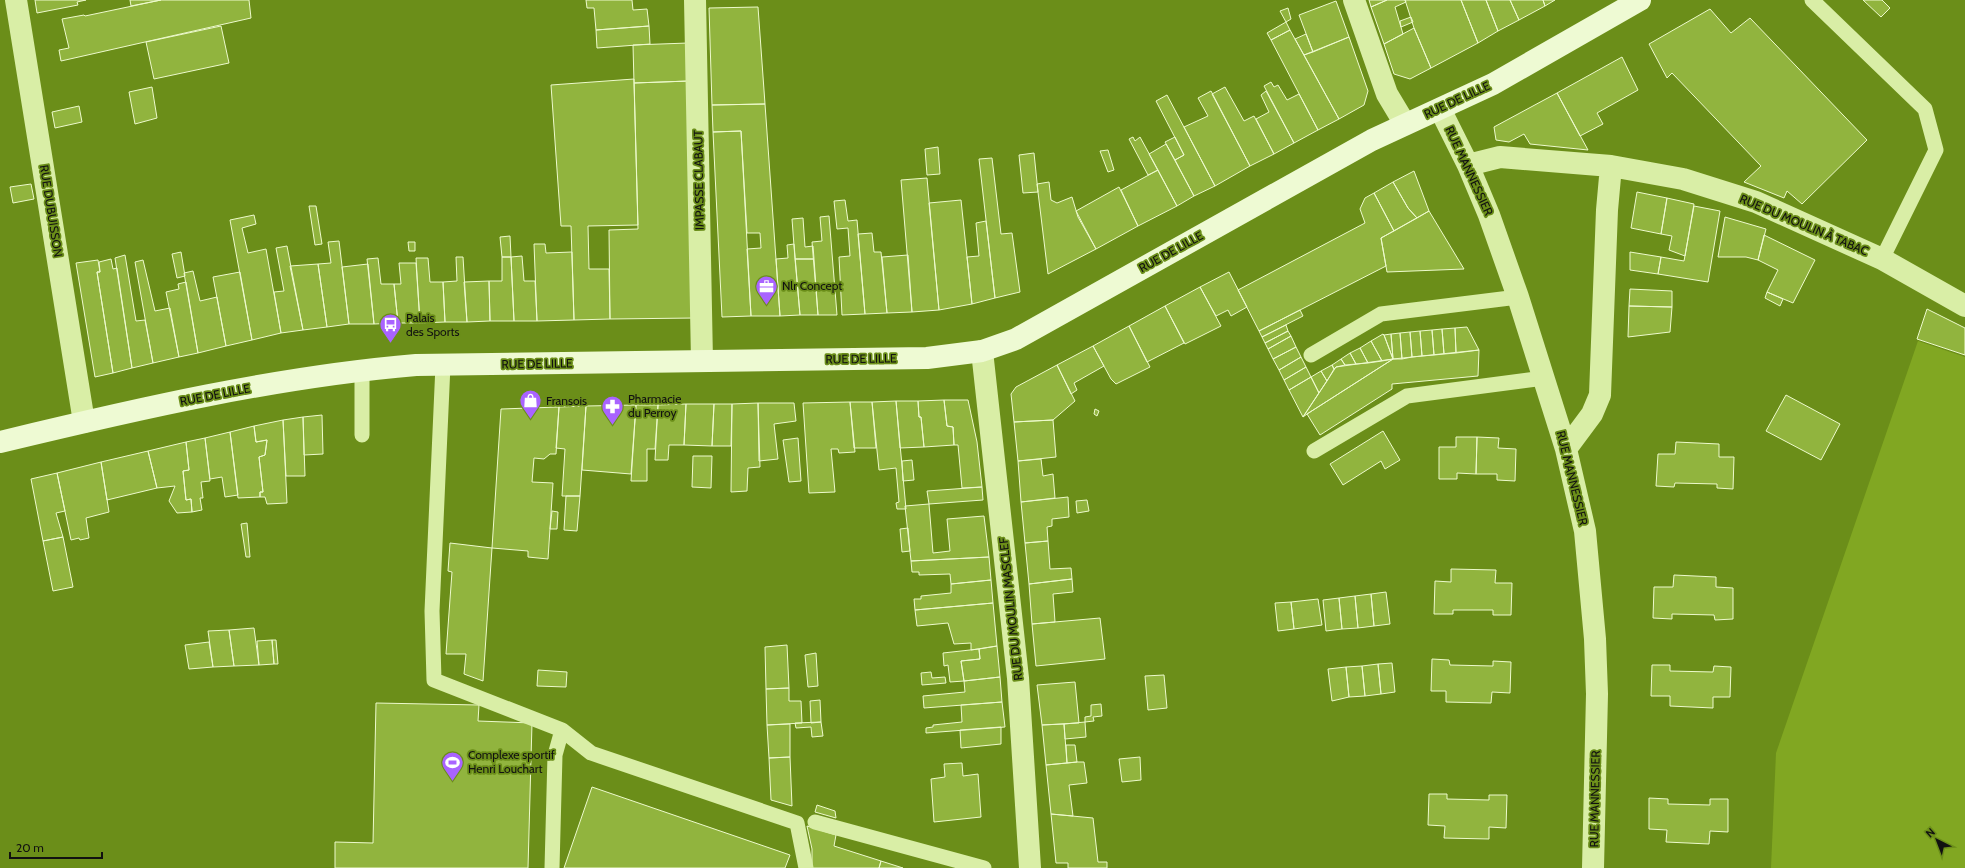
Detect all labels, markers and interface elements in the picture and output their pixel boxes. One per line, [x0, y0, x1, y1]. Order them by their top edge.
street label: RUE DE LILLE [1421, 78, 1492, 121]
street label: RUE MANNESSIER [1442, 124, 1497, 219]
street label: IMPASSE CLABAUT [690, 129, 707, 230]
street label: RUE DUBUISSON [37, 164, 66, 258]
street label: RUE DU MOULIN À TABAC [1738, 191, 1871, 258]
street label: RUE DE LILLE [1136, 228, 1206, 275]
office icon: Nlr Concept [754, 273, 780, 306]
place label: Nlr Concept [782, 278, 842, 293]
place label: Palais des Sports [406, 310, 460, 339]
bus stop icon: Palais des Sports [378, 312, 404, 345]
street label: RUE DE LILLE [825, 350, 897, 367]
street label: RUE DE LILLE [501, 355, 573, 372]
street label: RUE DE LILLE [179, 380, 252, 409]
shop icon: Fransois [517, 388, 543, 421]
place label: Pharmacie du Perroy [628, 391, 681, 420]
place label: Fransois [546, 393, 587, 408]
pharmacy icon: Pharmacie du Perroy [600, 393, 626, 426]
street label: RUE MANNESSIER [1553, 429, 1592, 527]
street label: RUE DU MOULIN MASCLEF [995, 536, 1025, 681]
place label: Complexe sportif Henri Louchart [468, 747, 555, 776]
sports icon: Complexe sportif Henri Louchart [439, 749, 465, 782]
street label: RUE MANNESSIER [1586, 750, 1603, 848]
north arrow [1917, 820, 1957, 860]
text: N [1923, 825, 1938, 840]
scale bar [10, 834, 102, 860]
text: 20 m [16, 840, 44, 855]

